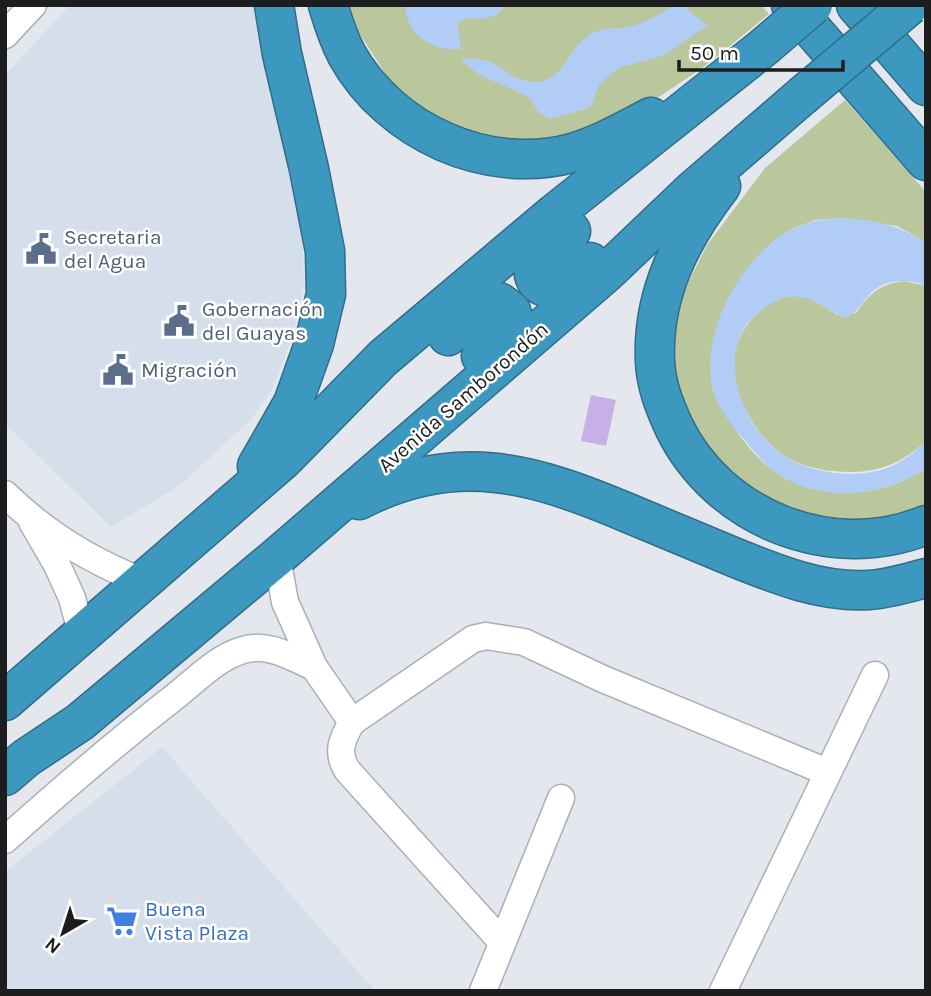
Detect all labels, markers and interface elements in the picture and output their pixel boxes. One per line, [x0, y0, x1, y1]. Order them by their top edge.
scale bar [679, 28, 844, 72]
text: 50 m [690, 41, 739, 65]
place label: Secretaria del Agua [64, 225, 162, 273]
public building icon: Secretaria del Agua [24, 232, 58, 266]
place label: Gobernación del Guayas [202, 297, 323, 345]
public building icon: Gobernación del Guayas [162, 304, 196, 338]
street label: Avenida Samborondón [373, 317, 553, 477]
public building icon: Migración [101, 353, 135, 387]
place label: Migración [141, 358, 237, 382]
place label: Buena Vista Plaza [145, 897, 249, 945]
north arrow [28, 898, 98, 968]
supermarket icon: Buena Vista Plaza [105, 904, 139, 938]
text: N [41, 933, 65, 958]

